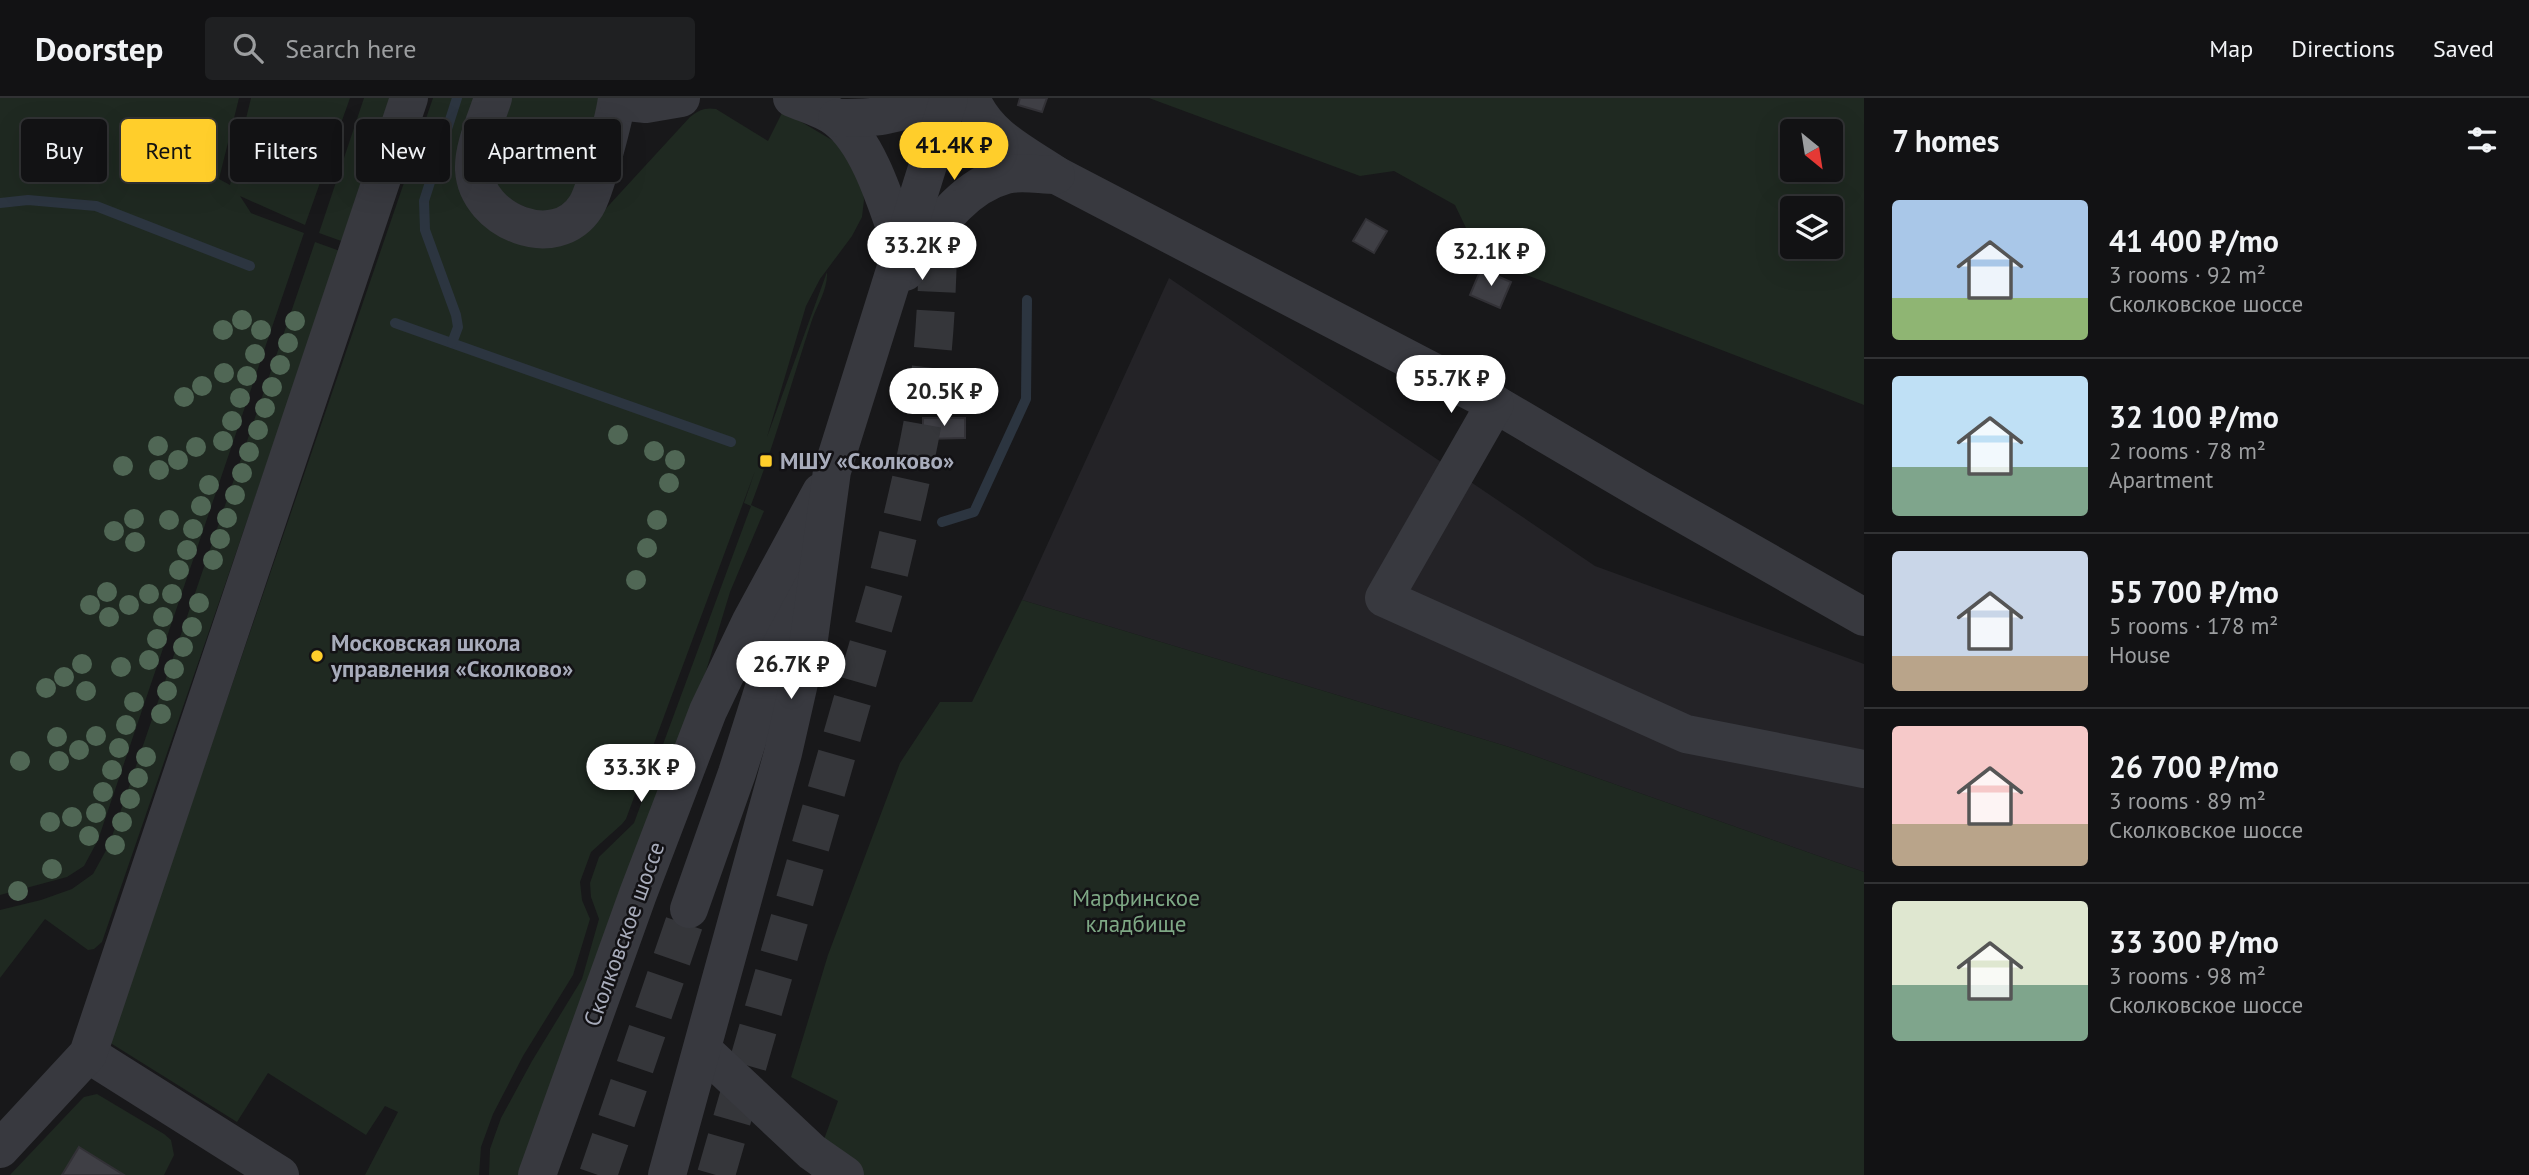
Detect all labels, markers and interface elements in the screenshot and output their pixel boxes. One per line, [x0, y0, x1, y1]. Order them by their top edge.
search box [205, 17, 695, 80]
text: Doorstep [35, 27, 163, 70]
icon: search [229, 29, 267, 67]
text: Search here [285, 32, 416, 65]
text: Map [2209, 33, 2253, 64]
text: Directions [2291, 33, 2395, 64]
text: Saved [2433, 33, 2494, 64]
chip: Buy [21, 119, 107, 182]
chip: Rent [121, 119, 216, 182]
chip: Filters [230, 119, 342, 182]
chip: New [356, 119, 450, 182]
chip: Apartment [464, 119, 621, 182]
north arrow [1780, 119, 1843, 182]
map controls [1780, 119, 1843, 259]
text: 7 homes [1892, 121, 2000, 160]
icon: filters [2463, 121, 2501, 159]
pin: 41.4K ₽ [889, 122, 1019, 182]
text: 41.4K ₽ [915, 130, 993, 159]
button: layers [1780, 196, 1843, 259]
text: 41 400 ₽/mo [2109, 221, 2279, 260]
pin: 33.2K ₽ [857, 222, 987, 282]
pin: 32.1K ₽ [1426, 228, 1556, 288]
icon: home [1948, 228, 2032, 312]
text: 33.2K ₽ [883, 230, 961, 259]
text: 32.1K ₽ [1452, 236, 1530, 265]
text: 3 rooms · 92 m² [2109, 260, 2266, 289]
text: Сколковское шоссе [2109, 289, 2303, 318]
pin: 55.7K ₽ [1386, 356, 1516, 415]
text: 55.7K ₽ [1412, 363, 1490, 392]
pin: 20.5K ₽ [879, 368, 1009, 428]
text: 20.5K ₽ [905, 376, 983, 405]
text: 32 100 ₽/mo [2109, 397, 2279, 436]
icon: home [1948, 404, 2032, 488]
text: 2 rooms · 78 m² [2109, 436, 2266, 465]
place label: МШУ «Сколково» [780, 446, 954, 475]
marker: МШУ «Сколково» [758, 453, 774, 469]
text: Apartment [2109, 465, 2213, 494]
text: 55 700 ₽/mo [2109, 572, 2279, 611]
icon: home [1948, 579, 2032, 663]
text: 5 rooms · 178 m² [2109, 611, 2278, 640]
place label: Московская школа управления «Сколково» [330, 628, 573, 683]
text: House [2109, 640, 2171, 669]
pin: 26.7K ₽ [726, 642, 856, 701]
marker: Московская школа управления «Сколково» [309, 648, 325, 664]
text: 26.7K ₽ [752, 649, 830, 678]
pin: 33.3K ₽ [576, 744, 706, 804]
text: 26 700 ₽/mo [2109, 747, 2279, 786]
text: 33.3K ₽ [602, 752, 680, 781]
icon: home [1948, 754, 2032, 838]
text: 3 rooms · 89 m² [2109, 786, 2266, 815]
text: Сколковское шоссе [2109, 815, 2303, 844]
street label: Сколковское шоссе [577, 838, 670, 1030]
park label: Марфинское кладбище [1072, 883, 1200, 938]
text: 33 300 ₽/mo [2109, 922, 2279, 961]
icon: home [1948, 929, 2032, 1013]
text: 3 rooms · 98 m² [2109, 961, 2266, 990]
text: Сколковское шоссе [2109, 990, 2303, 1019]

